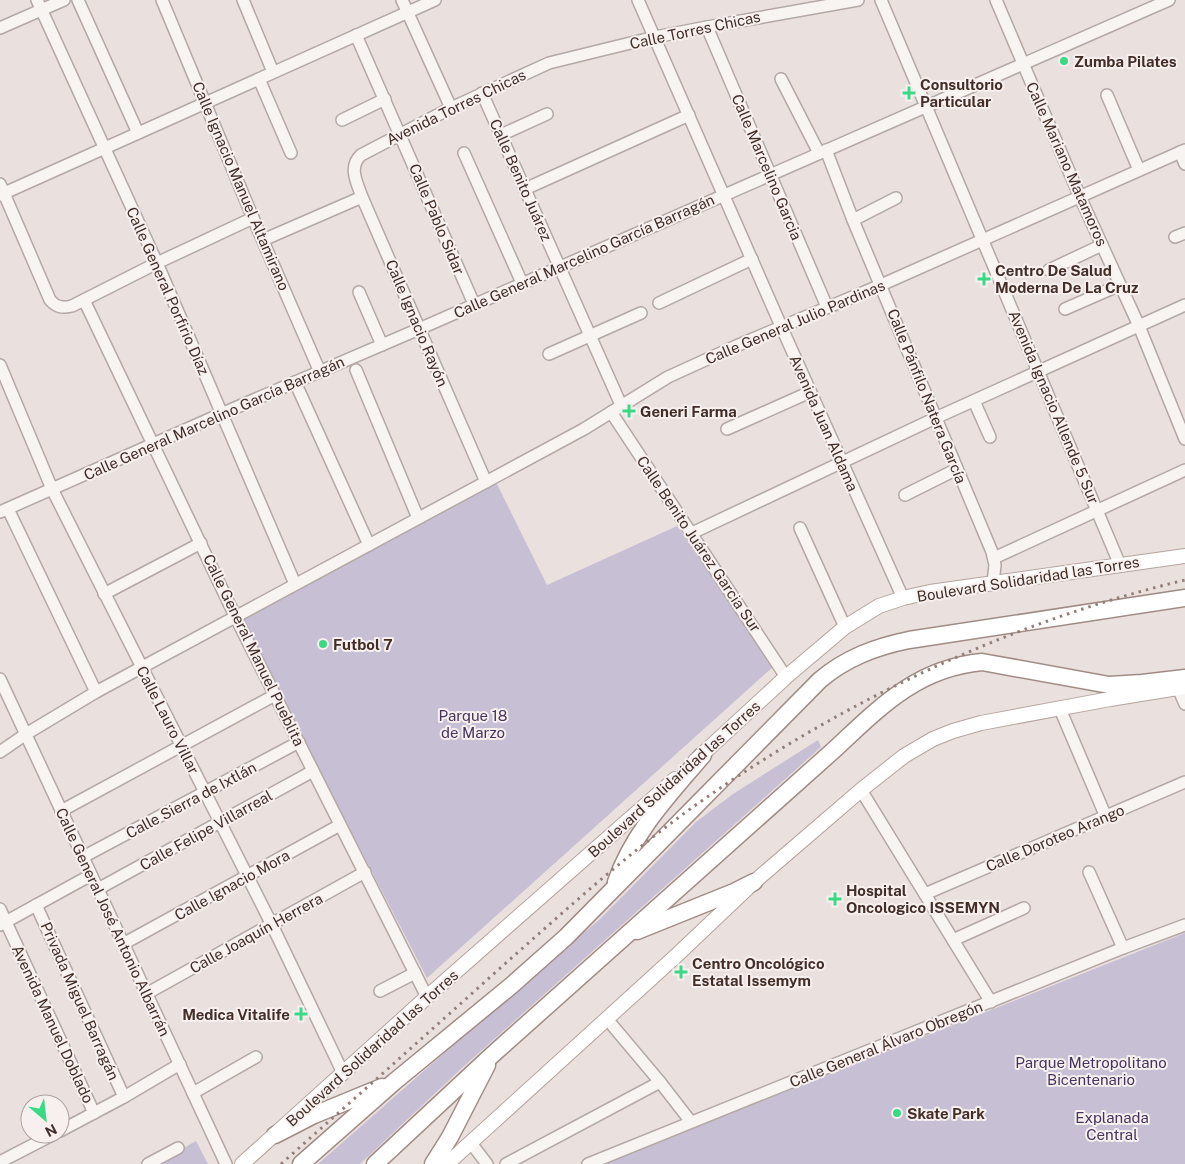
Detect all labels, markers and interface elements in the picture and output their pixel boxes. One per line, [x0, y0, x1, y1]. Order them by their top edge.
street label: Calle Torres Chicas [628, 8, 762, 52]
place label: Zumba Pilates [1074, 53, 1177, 70]
marker: Zumba Pilates [1058, 55, 1070, 67]
street label: Avenida Torres Chicas [383, 66, 529, 148]
place label: Consultorio Particular [920, 76, 1003, 110]
street label: Calle Ignacio Manuel Altamirano [189, 79, 293, 293]
street label: Calle Mariano Matamoros [1023, 79, 1111, 249]
marker: Consultorio Particular [902, 86, 916, 100]
street label: Calle Marcelino Garcia [729, 91, 805, 243]
street label: Calle Benito Juárez [486, 116, 556, 244]
street label: Calle Pablo Sidar [406, 161, 468, 277]
street label: Calle General Marcelino García Barragán [451, 191, 717, 321]
street label: Calle General Porfirio Díaz [123, 204, 213, 378]
street label: Calle Ignacio Rayón [383, 257, 451, 389]
place label: Centro De Salud Moderna De La Cruz [995, 262, 1138, 296]
marker: Centro De Salud Moderna De La Cruz [977, 272, 991, 286]
street label: Calle General Julio Pardinas [703, 276, 887, 368]
street label: Calle Pánfilo Natera García [884, 306, 970, 486]
street label: Avenida Ignacio Allende 5 Sur [1005, 308, 1103, 506]
street label: Avenida Juan Aldama [786, 352, 862, 494]
street label: Calle General Marcelino García Barragán [81, 353, 347, 483]
place label: Generi Farma [640, 403, 737, 420]
marker: Generi Farma [622, 404, 636, 418]
street label: Calle Benito Juárez Garcia Sur [634, 453, 765, 635]
street label: Calle General Manuel Pueblita [200, 551, 308, 749]
street label: Boulevard Solidaridad las Torres [915, 553, 1141, 605]
place label: Futbol 7 [333, 636, 393, 653]
marker: Futbol 7 [317, 638, 329, 650]
street label: Calle Lauro Villar [133, 663, 203, 777]
street label: Boulevard Solidaridad las Torres [585, 697, 763, 861]
park label: Parque 18 de Marzo [439, 707, 507, 741]
street label: Calle Sierra de Ixtlán [123, 758, 259, 842]
street label: Calle Felipe Villarreal [137, 786, 275, 874]
street label: Calle Doroteo Arango [983, 801, 1127, 875]
street label: Calle General José Antonio Albarrán [53, 805, 173, 1039]
street label: Calle Ignacio Mora [172, 846, 292, 924]
place label: Hospital Oncologico ISSEMYN [846, 882, 1000, 916]
street label: Calle Joaquín Herrera [187, 889, 325, 977]
marker: Hospital Oncologico ISSEMYN [828, 892, 842, 906]
street label: Privada Miguel Barragán [37, 919, 123, 1083]
street label: Avenida Manuel Doblado [9, 942, 97, 1106]
place label: Centro Oncológico Estatal Issemym [692, 955, 825, 989]
marker: Centro Oncológico Estatal Issemym [674, 965, 688, 979]
street label: Boulevard Solidaridad las Torres [283, 966, 461, 1130]
street label: Calle General Álvaro Obregón [787, 997, 985, 1091]
place label: Medica Vitalife [182, 1006, 290, 1023]
marker: Medica Vitalife [294, 1007, 308, 1021]
park label: Parque Metropolitano Bicentenario [1015, 1054, 1167, 1088]
north arrow [20, 1094, 70, 1144]
place label: Skate Park [907, 1105, 985, 1122]
marker: Skate Park [891, 1107, 903, 1119]
park label: Explanada Central [1075, 1109, 1149, 1143]
text: N [43, 1121, 60, 1140]

